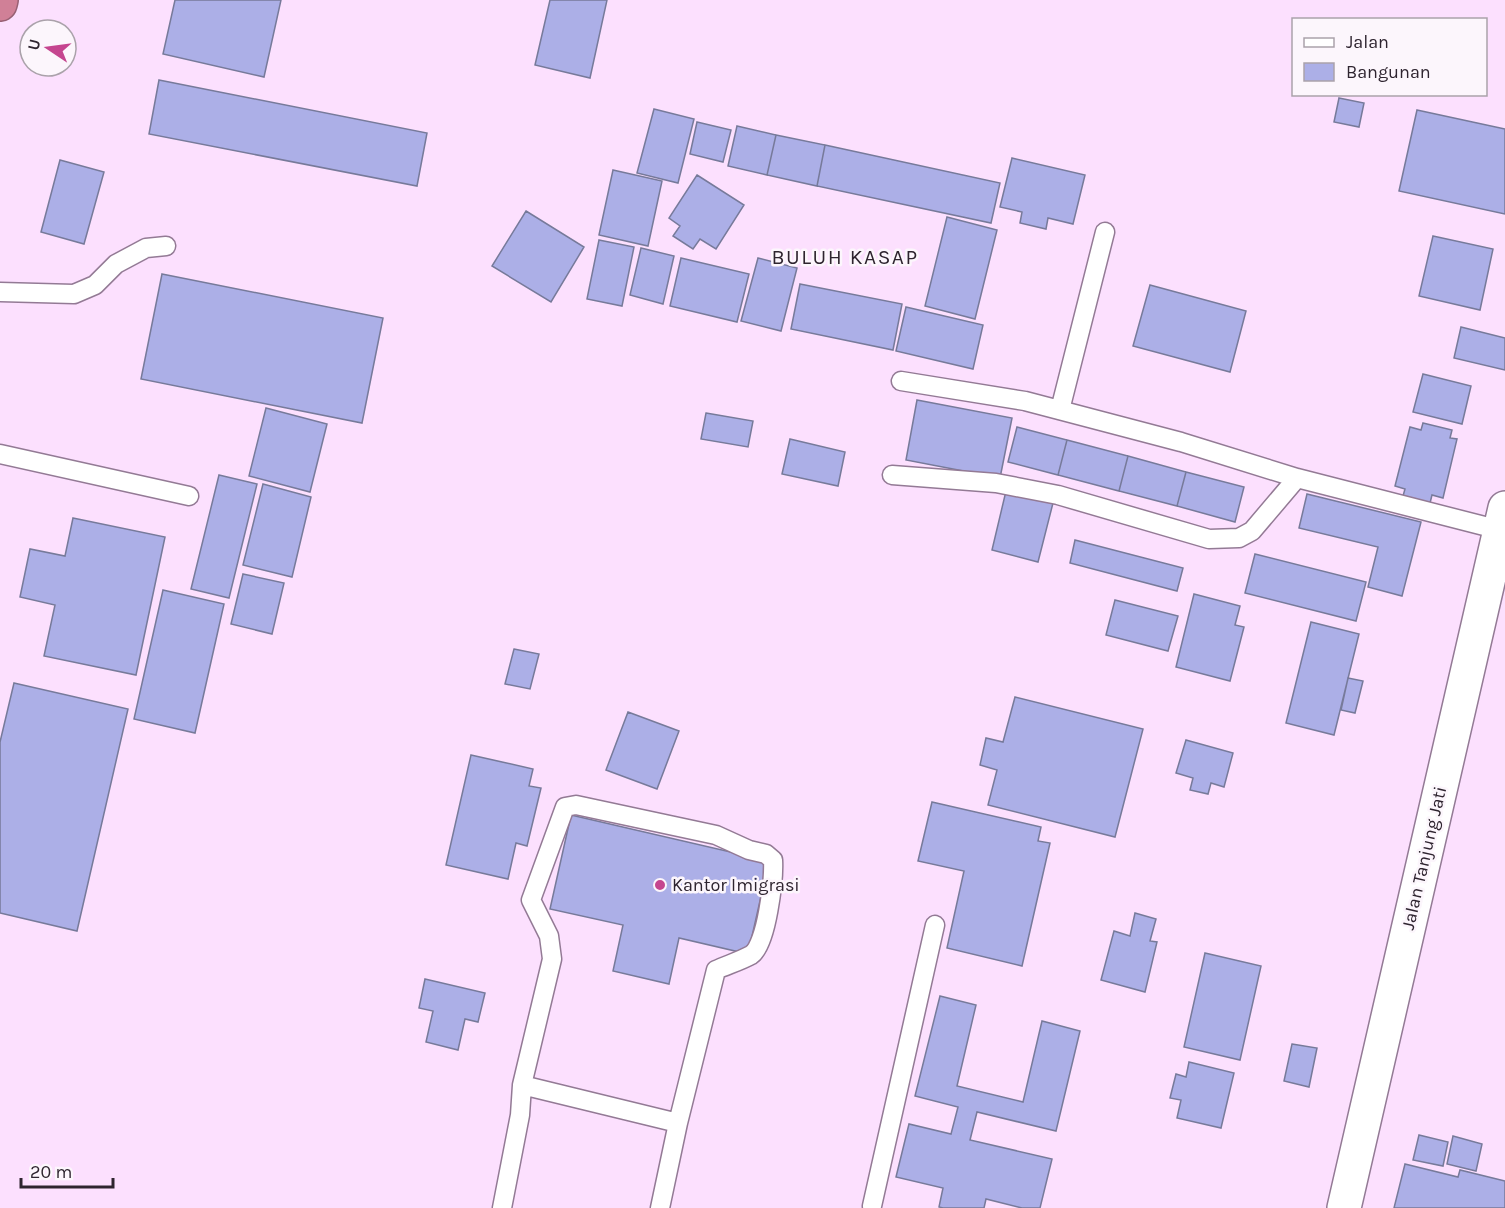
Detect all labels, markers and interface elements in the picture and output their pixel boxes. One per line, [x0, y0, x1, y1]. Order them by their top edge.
north arrow [18, 18, 78, 78]
legend [1292, 18, 1487, 96]
text: Jalan [1346, 31, 1389, 53]
text: U [23, 37, 44, 52]
text: Bangunan [1346, 61, 1431, 83]
district label: BULUH KASAP [771, 245, 919, 269]
street label: Jalan Tanjung Jati [1397, 784, 1451, 932]
place label: Kantor Imigrasi [672, 874, 800, 896]
marker: Kantor Imigrasi [653, 878, 667, 892]
scale bar [21, 1151, 112, 1189]
text: 20 m [30, 1161, 72, 1183]

